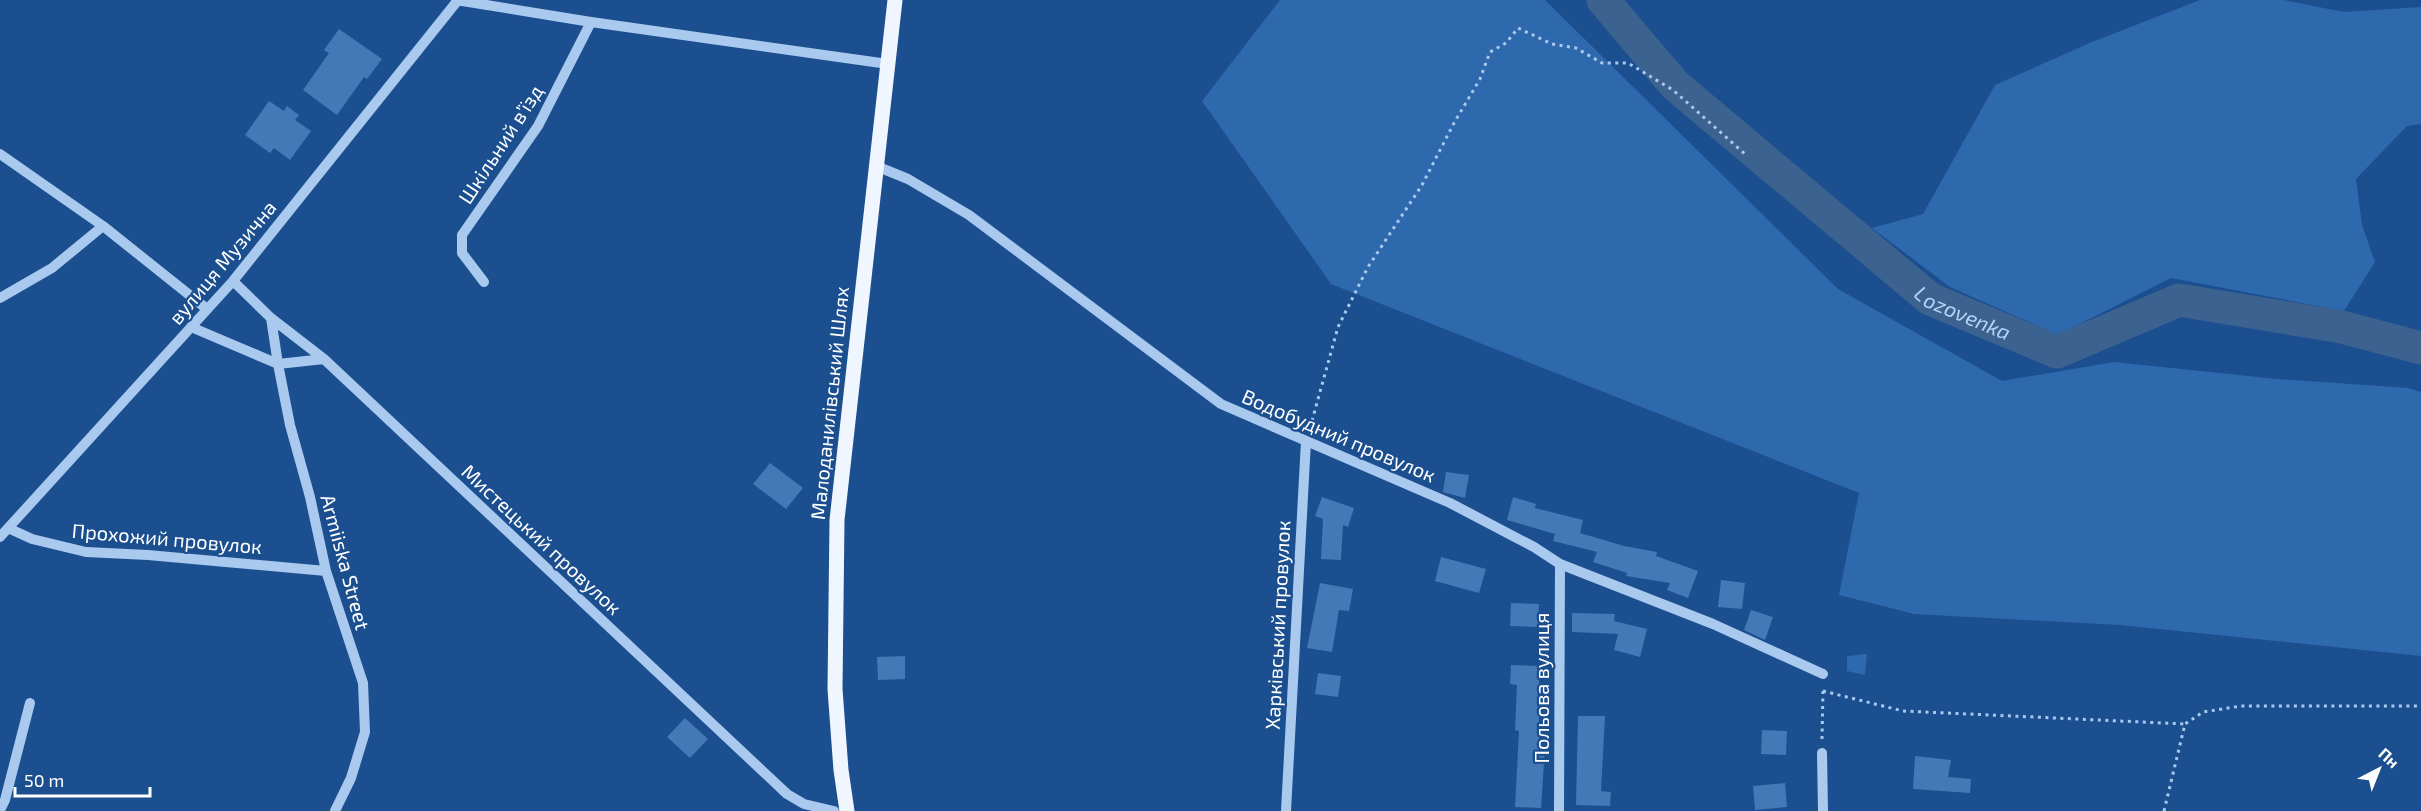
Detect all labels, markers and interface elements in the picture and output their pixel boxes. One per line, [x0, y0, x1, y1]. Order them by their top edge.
street label: Шкільний в’їзд [453, 80, 547, 208]
street label: вулиця Музична [163, 195, 282, 329]
water label: Lozovenka [1910, 280, 2015, 344]
street label: Малоданилівський Шлях [805, 285, 853, 521]
street label: Водобудний провулок [1238, 383, 1440, 488]
street label: Мистецький провулок [457, 459, 627, 620]
street label: Armiiska Street [316, 492, 376, 633]
street label: Прохожий провулок [71, 518, 263, 559]
street label: Харківський провулок [1260, 520, 1295, 730]
street label: Польова вулиця [1529, 613, 1554, 763]
north arrow [2349, 739, 2409, 799]
text: Пн [2375, 743, 2403, 771]
scale bar [15, 760, 150, 798]
text: 50 m [24, 769, 64, 791]

